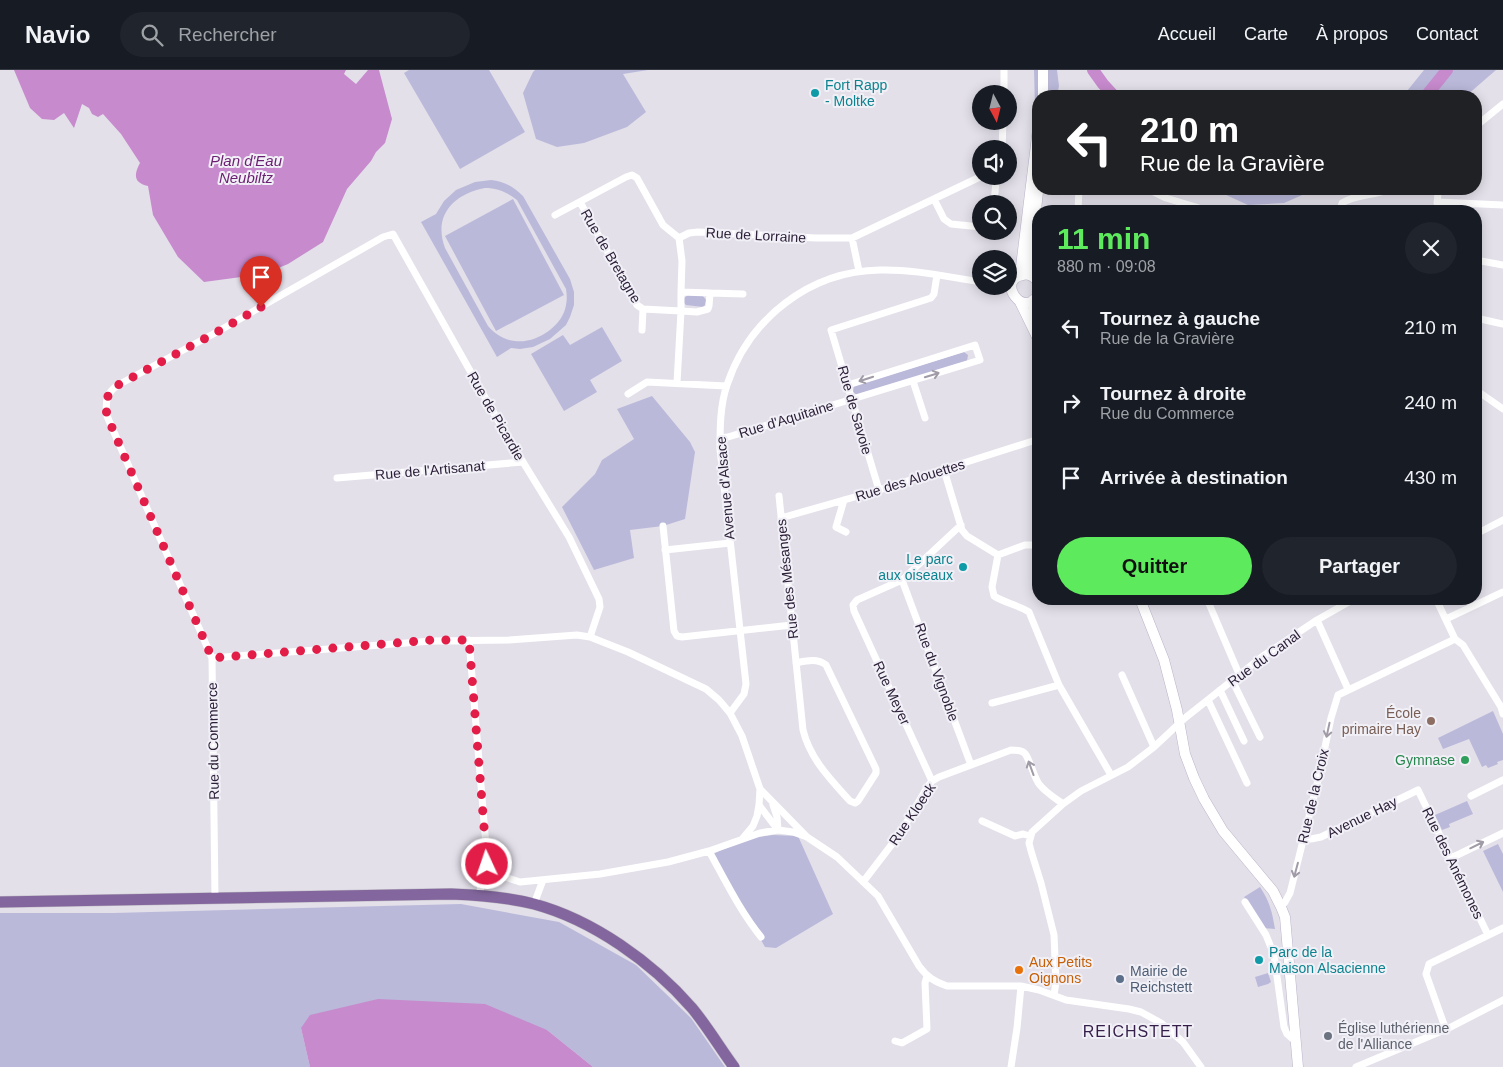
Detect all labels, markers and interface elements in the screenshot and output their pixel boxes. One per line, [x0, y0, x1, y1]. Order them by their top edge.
search box [120, 12, 470, 57]
text: Navio [25, 21, 90, 48]
icon: search [138, 21, 166, 49]
text: Rechercher [178, 24, 277, 45]
text: Accueil [1158, 24, 1216, 44]
text: Carte [1244, 24, 1288, 44]
text: À propos [1316, 24, 1388, 44]
text: Contact [1416, 24, 1478, 44]
place label: Fort Rapp - Moltke [825, 77, 887, 109]
north arrow [972, 85, 1018, 130]
map controls [972, 85, 1017, 295]
marker: Fort Rapp - Moltke [809, 87, 821, 99]
icon: left [1057, 110, 1122, 175]
text: 210 m [1140, 110, 1239, 149]
button: sound [972, 140, 1017, 185]
text: Rue de la Gravière [1140, 151, 1325, 176]
water label: Plan d'Eau Neubiltz [210, 152, 283, 186]
button: search [972, 195, 1017, 240]
street label: Rue de Bretagne [578, 206, 644, 306]
text: 11 min [1057, 222, 1150, 255]
button: close [1405, 222, 1457, 274]
street label: Rue de Lorraine [705, 224, 807, 246]
button: layers [972, 250, 1017, 295]
pin [240, 256, 282, 307]
text: 880 m · 09:08 [1057, 258, 1156, 275]
icon: arrive [247, 263, 275, 291]
text: Tournez à gauche [1100, 308, 1260, 329]
icon: left [1057, 314, 1085, 342]
text: 210 m [1404, 317, 1457, 338]
text: Rue de la Gravière [1100, 330, 1234, 347]
street label: Rue de Savoie [835, 364, 875, 457]
street label: Rue de Picardie [464, 369, 528, 463]
one-way arrow [924, 370, 940, 379]
one-way arrow [858, 375, 874, 385]
text: Tournez à droite [1100, 383, 1246, 404]
icon: right [1057, 389, 1085, 417]
text: 240 m [1404, 392, 1457, 413]
street label: Rue d'Aquitaine [737, 397, 836, 441]
text: Rue du Commerce [1100, 405, 1234, 422]
street label: Avenue d'Alsace [712, 435, 737, 540]
street label: Rue des Alouettes [853, 456, 967, 504]
street label: Rue de l'Artisanat [374, 457, 486, 483]
icon: arrive [1057, 464, 1085, 492]
text: Arrivée à destination [1100, 467, 1288, 488]
text: 430 m [1404, 467, 1457, 488]
street label: Rue des Mésanges [773, 518, 801, 640]
button: Quitter [1057, 537, 1252, 595]
button: Partager [1262, 537, 1457, 595]
place label: Le parc aux oiseaux [878, 551, 953, 583]
marker: Le parc aux oiseaux [957, 561, 969, 573]
street label: Rue du Vignoble [912, 621, 962, 723]
street label: Rue du Canal [1225, 626, 1303, 690]
street label: Rue Meyer [870, 659, 914, 728]
street label: Rue du Commerce [204, 682, 222, 800]
place label: École primaire Hay [1342, 705, 1421, 737]
marker: École primaire Hay [1425, 715, 1437, 727]
one-way arrow [1323, 722, 1332, 738]
street label: Rue de la Croix [1294, 747, 1332, 845]
place label: Gymnase [1395, 752, 1455, 768]
marker: Gymnase [1459, 754, 1471, 766]
one-way arrow [1026, 761, 1035, 777]
street label: Rue Kloeck [885, 779, 939, 848]
street label: Avenue Hay [1324, 793, 1400, 841]
street label: Rue des Anémones [1419, 805, 1487, 921]
position arrow [460, 837, 512, 889]
one-way arrow [1469, 840, 1484, 850]
one-way arrow [1291, 862, 1300, 878]
place label: Parc de la Maison Alsacienne [1269, 944, 1386, 976]
place label: Aux Petits Oignons [1029, 954, 1092, 986]
marker: Parc de la Maison Alsacienne [1253, 954, 1265, 966]
place label: Mairie de Reichstett [1130, 963, 1192, 995]
marker: Aux Petits Oignons [1013, 964, 1025, 976]
marker: Mairie de Reichstett [1114, 973, 1126, 985]
place label: Église luthérienne de l'Alliance [1338, 1020, 1450, 1052]
district label: REICHSTETT [1083, 1023, 1193, 1040]
marker: Église luthérienne de l'Alliance [1322, 1030, 1334, 1042]

